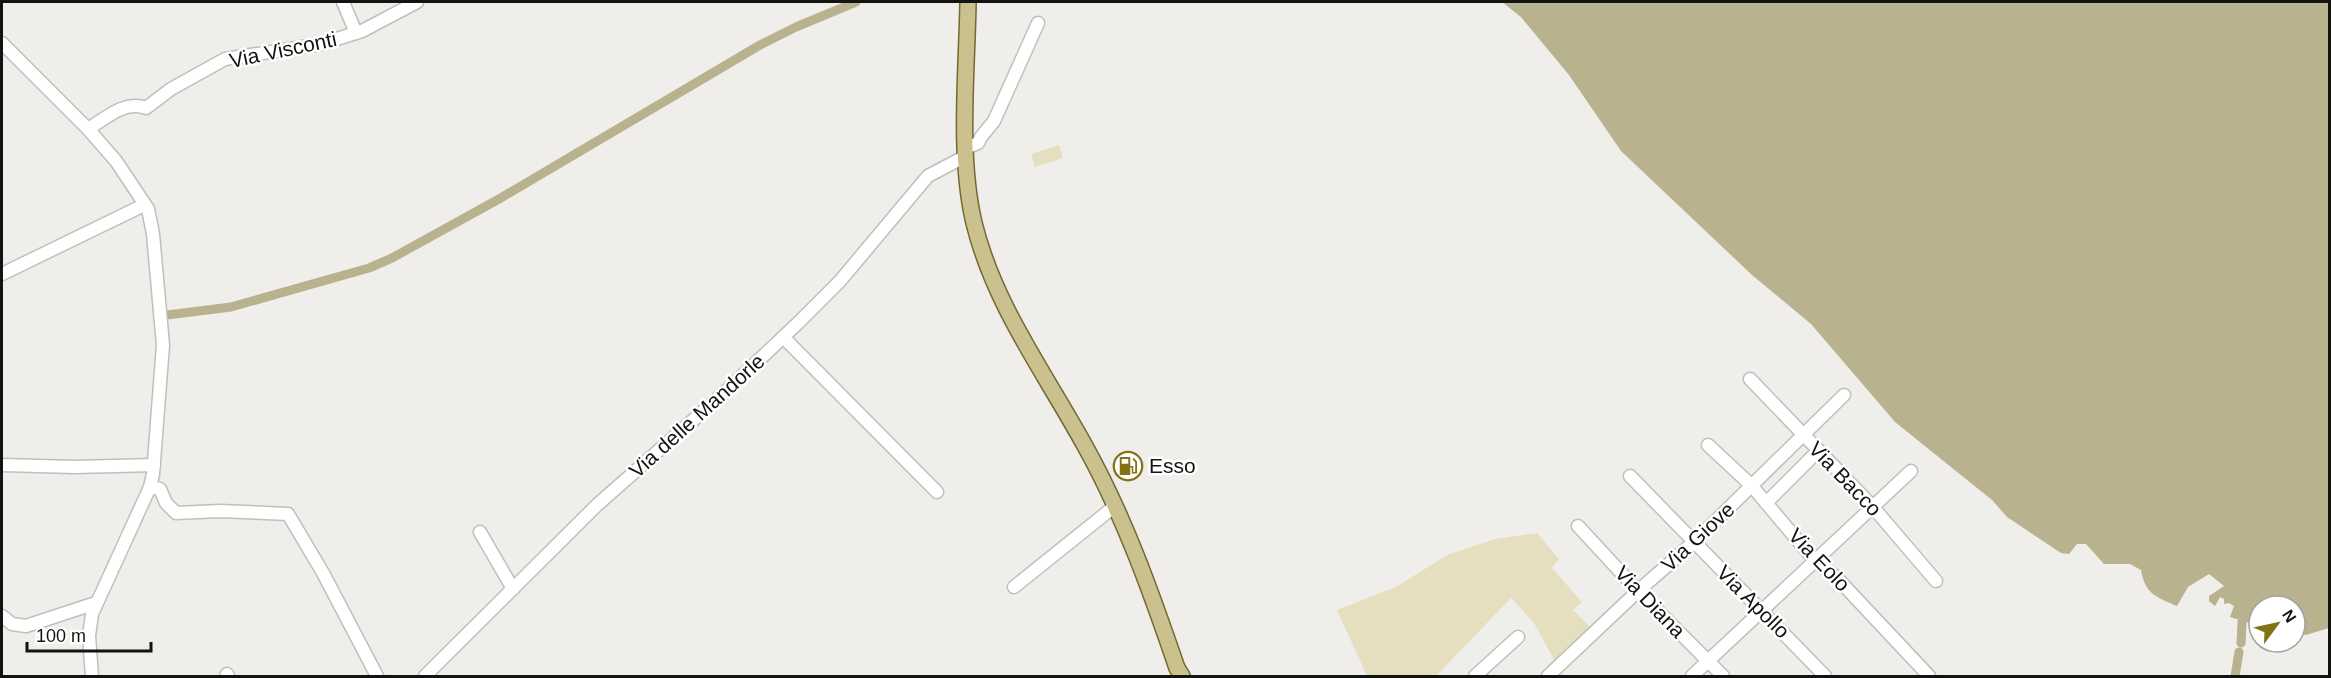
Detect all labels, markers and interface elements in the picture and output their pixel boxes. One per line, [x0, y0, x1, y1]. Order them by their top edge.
street label: Via Visconti [227, 27, 339, 72]
street label: Via delle Mandorle [624, 349, 769, 482]
street label: Via Bacco [1804, 437, 1886, 521]
fuel station icon: Esso [1112, 450, 1144, 482]
place label: Esso [1149, 454, 1196, 477]
street label: Via Giove [1657, 497, 1739, 576]
street label: Via Eolo [1784, 524, 1855, 596]
street label: Via Diana [1611, 561, 1690, 642]
street label: Via Apollo [1712, 561, 1794, 643]
north arrow [2247, 594, 2307, 654]
text: N [2279, 607, 2299, 626]
scale bar [27, 615, 152, 653]
text: 100 m [36, 626, 86, 646]

